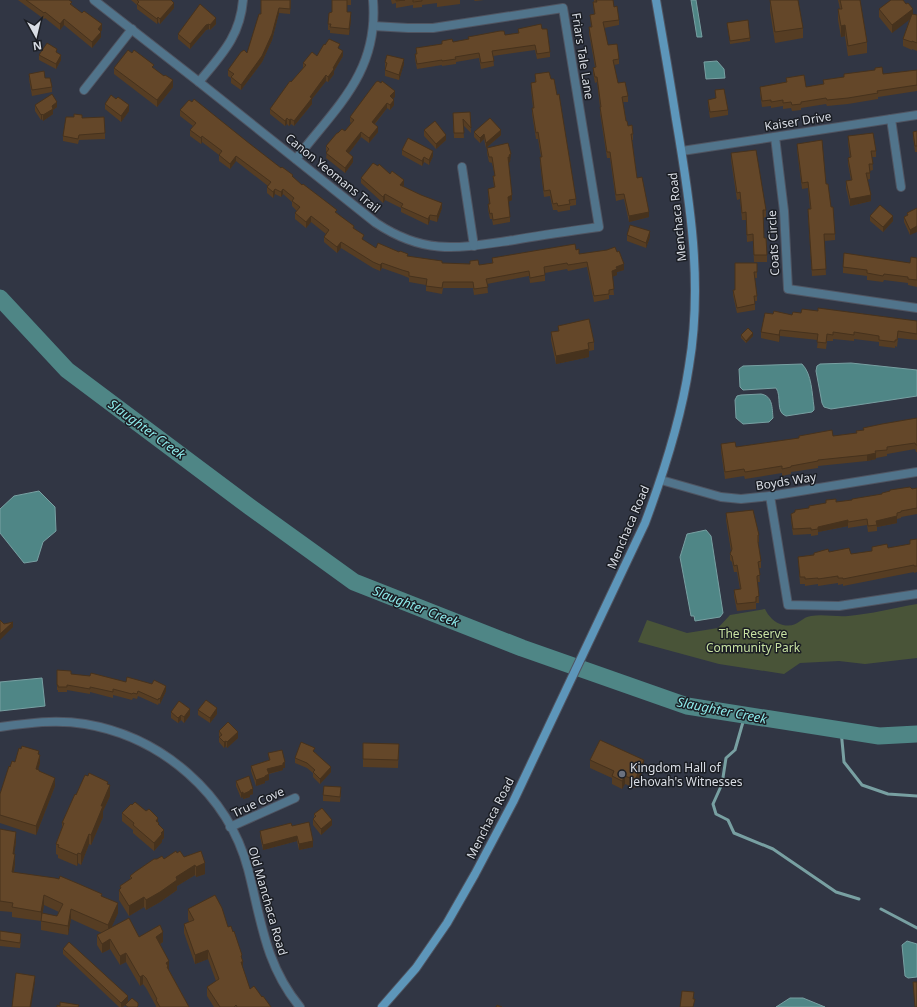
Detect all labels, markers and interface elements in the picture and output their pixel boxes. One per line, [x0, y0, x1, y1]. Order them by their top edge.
street label: Friars Tale Lane [568, 11, 598, 101]
north arrow [16, 16, 56, 56]
text: N [32, 38, 43, 54]
street label: Kaiser Drive [763, 107, 833, 135]
street label: Canon Yeomans Trail [282, 129, 384, 217]
street label: Menchaca Road [664, 172, 690, 262]
street label: Coats Circle [763, 209, 783, 276]
water label: Slaughter Creek [105, 395, 190, 463]
street label: Boyds Way [755, 468, 818, 494]
street label: Menchaca Road [603, 483, 653, 571]
water label: Slaughter Creek [370, 581, 462, 631]
park label: The Reserve Community Park [706, 625, 801, 656]
water label: Slaughter Creek [676, 692, 769, 728]
place label: Kingdom Hall of Jehovah's Witnesses [629, 759, 743, 790]
marker: Kingdom Hall of Jehovah's Witnesses [617, 769, 627, 779]
street label: Menchaca Road [462, 774, 518, 862]
street label: True Cove [229, 782, 287, 821]
street label: Old Manchaca Road [244, 845, 292, 957]

